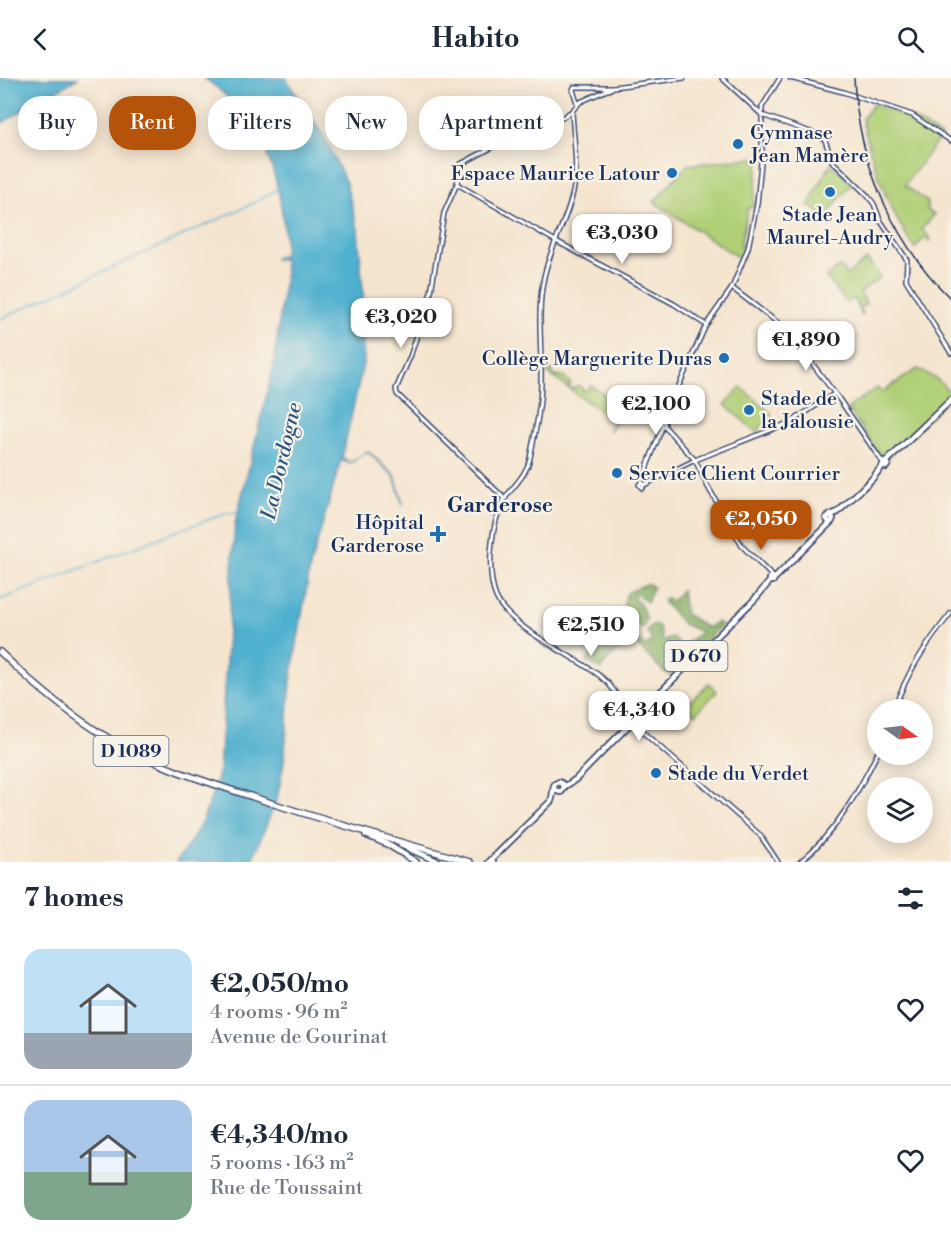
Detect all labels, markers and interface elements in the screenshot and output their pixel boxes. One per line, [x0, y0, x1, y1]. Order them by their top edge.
text: Habito [431, 22, 520, 56]
icon: back [24, 23, 57, 56]
icon: search [894, 23, 927, 56]
chip: Buy [18, 96, 97, 150]
chip: Rent [109, 96, 196, 150]
chip: Filters [208, 96, 313, 150]
chip: New [325, 96, 407, 150]
chip: Apartment [419, 96, 564, 150]
place label: Gymnase Jean Mamère [749, 121, 869, 169]
marker: Gymnase Jean Mamère [731, 137, 745, 151]
place label: Espace Maurice Latour [451, 162, 660, 187]
marker: Espace Maurice Latour [665, 166, 679, 180]
marker: Stade Jean Maurel-Audry [823, 185, 837, 199]
place label: Stade Jean Maurel-Audry [767, 203, 894, 251]
pin: €3,030 [573, 214, 671, 265]
text: €3,030 [586, 221, 658, 246]
pin: €3,020 [352, 298, 450, 349]
text: €3,020 [365, 305, 437, 330]
pin: €1,890 [757, 321, 855, 372]
text: €1,890 [772, 328, 840, 353]
place label: Collège Marguerite Duras [482, 347, 712, 372]
marker: Collège Marguerite Duras [717, 351, 731, 365]
pin: €2,100 [607, 385, 705, 436]
place label: Stade de la Jalousie [761, 387, 854, 435]
text: €2,100 [621, 392, 691, 417]
water label: La Dordogne [256, 400, 308, 523]
marker: Stade de la Jalousie [742, 403, 756, 417]
place label: Service Client Courrier [629, 462, 841, 487]
marker: Service Client Courrier [610, 466, 624, 480]
district label: Garderose [447, 493, 553, 519]
pin: €2,050 [712, 500, 810, 551]
text: €2,050 [724, 507, 798, 532]
place label: Hôpital Garderose [331, 511, 424, 559]
marker: Hôpital Garderose [429, 525, 447, 543]
pin: €2,510 [542, 606, 640, 657]
text: €2,510 [557, 613, 625, 638]
road number: D 670 [664, 641, 728, 671]
pin: €4,340 [590, 691, 688, 742]
text: €4,340 [603, 698, 675, 723]
north arrow [867, 699, 933, 765]
map controls [867, 699, 933, 843]
road number: D 1089 [94, 736, 168, 766]
place label: Stade du Verdet [668, 762, 809, 787]
marker: Stade du Verdet [649, 766, 663, 780]
button: layers [867, 777, 933, 843]
text: 7 homes [24, 882, 124, 914]
icon: filters [894, 882, 927, 915]
text: €2,050/mo [210, 968, 349, 1000]
icon: home [72, 973, 144, 1045]
icon: heart [894, 993, 927, 1026]
text: 4 rooms · 96 m² [210, 1000, 348, 1025]
text: Avenue de Gourinat [210, 1025, 388, 1050]
text: €4,340/mo [210, 1119, 349, 1151]
icon: home [72, 1124, 144, 1196]
icon: heart [894, 1144, 927, 1177]
text: 5 rooms · 163 m² [210, 1151, 354, 1176]
text: Rue de Toussaint [210, 1176, 363, 1201]

